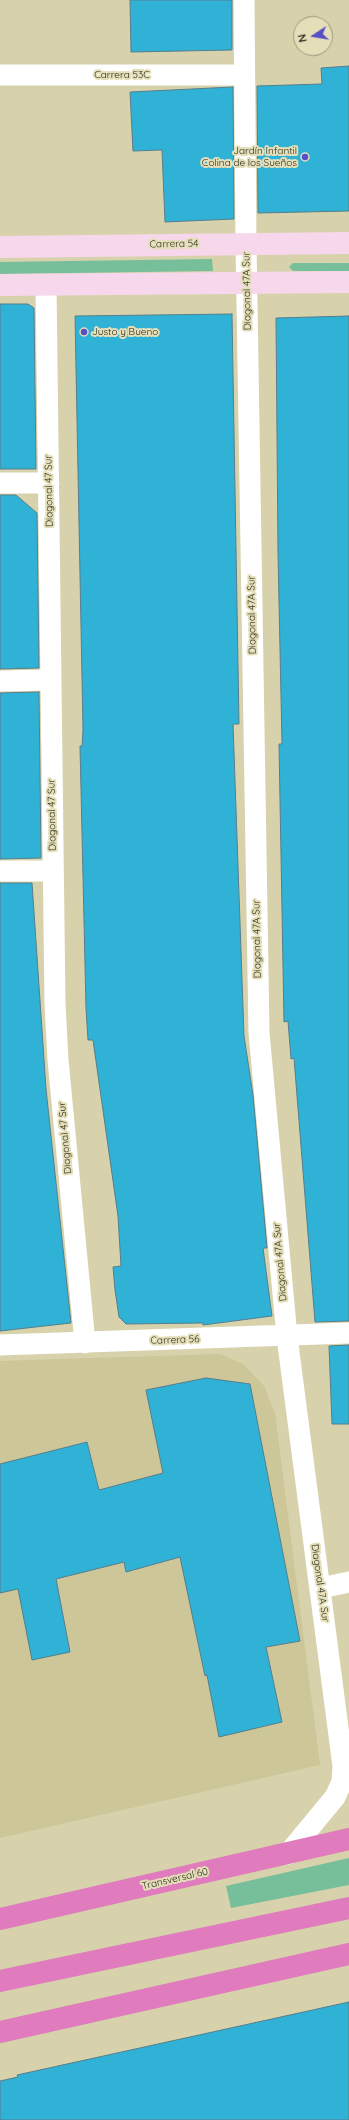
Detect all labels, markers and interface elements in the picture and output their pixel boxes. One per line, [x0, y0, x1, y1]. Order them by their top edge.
north arrow [293, 16, 333, 56]
text: N [295, 33, 310, 44]
street label: Carrera 53C [94, 69, 150, 81]
place label: Jardín Infantil Colina de los Sueños [202, 145, 297, 168]
marker: Jardín Infantil Colina de los Sueños [300, 152, 310, 162]
street label: Carrera 54 [149, 238, 199, 250]
street label: Diagonal 47A Sur [240, 252, 254, 330]
place label: Justo y Bueno [92, 326, 158, 338]
marker: Justo y Bueno [79, 327, 89, 337]
street label: Diagonal 47 Sur [42, 455, 56, 527]
street label: Diagonal 47A Sur [245, 576, 259, 654]
street label: Diagonal 47 Sur [45, 779, 59, 851]
street label: Diagonal 47A Sur [250, 900, 264, 978]
street label: Diagonal 47 Sur [56, 1101, 74, 1175]
street label: Diagonal 47A Sur [271, 1222, 289, 1302]
street label: Carrera 56 [150, 1333, 200, 1347]
street label: Diagonal 47A Sur [309, 1543, 331, 1623]
street label: Transversal 60 [141, 1866, 209, 1892]

